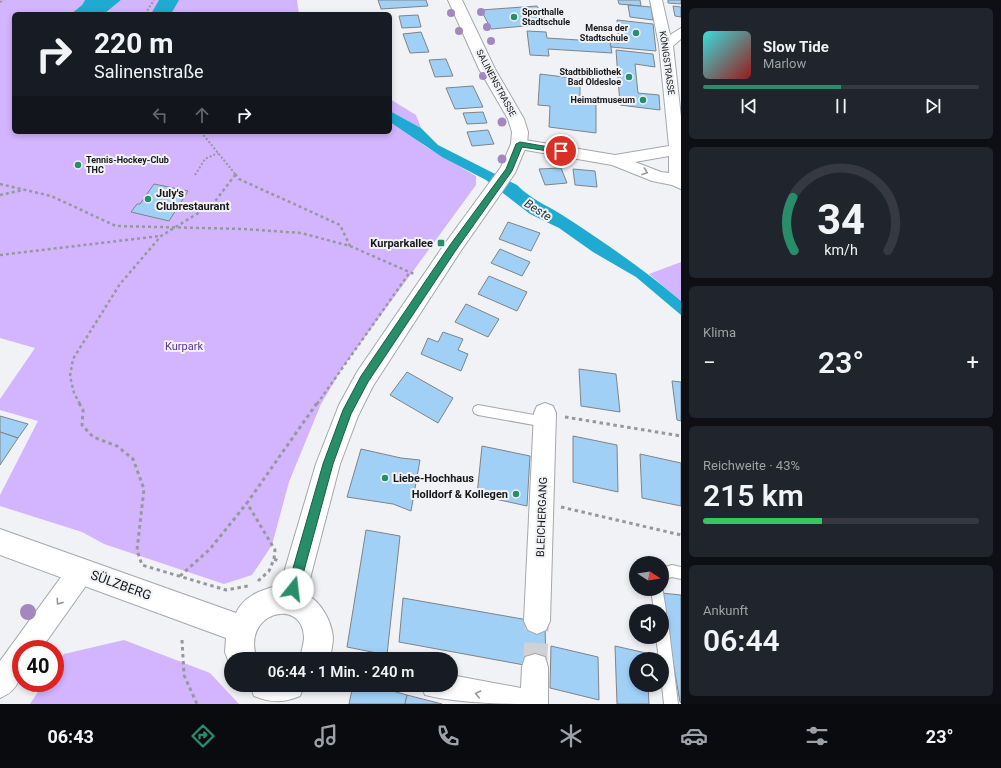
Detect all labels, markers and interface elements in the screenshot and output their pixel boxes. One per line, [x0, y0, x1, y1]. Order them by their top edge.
place label: Sporthalle Stadtschule [522, 7, 570, 27]
marker: Sporthalle Stadtschule [509, 12, 519, 22]
place label: Mensa der Stadtschule [580, 23, 629, 43]
text: 220 m [94, 27, 173, 60]
icon: right [28, 28, 80, 80]
marker: Mensa der Stadtschule [631, 28, 641, 38]
street label: KÖNIGSTRASSE [658, 30, 676, 96]
text: Slow Tide [763, 38, 829, 56]
street label: SALINENSTRASSE [474, 48, 518, 118]
text: Marlow [763, 56, 806, 71]
text: Salinenstraße [94, 61, 204, 82]
place label: Stadtbibliothek Bad Oldesloe [559, 67, 621, 87]
marker: Stadtbibliothek Bad Oldesloe [624, 72, 634, 82]
place label: Heimatmuseum [571, 95, 635, 105]
marker: Heimatmuseum [638, 95, 648, 105]
icon: previous [738, 95, 760, 117]
icon: pause [830, 95, 852, 117]
icon: next [922, 95, 944, 117]
icon: left [149, 104, 171, 126]
icon: ahead [191, 104, 213, 126]
icon: right [233, 104, 255, 126]
pin [544, 134, 578, 168]
icon: arrive [550, 140, 572, 162]
place label: Tennis-Hockey-Club THC [86, 155, 169, 175]
marker: Tennis-Hockey-Club THC [73, 160, 83, 170]
one-way arrow [642, 168, 649, 176]
place label: July's Clubrestaurant [156, 187, 230, 213]
marker: July's Clubrestaurant [143, 194, 153, 204]
text: 34 [817, 195, 865, 244]
water label: Beste [522, 196, 554, 224]
place label: Kurparkallee [370, 237, 433, 250]
marker: Kurparkallee [436, 238, 446, 248]
text: km/h [824, 241, 858, 257]
text: Klima [703, 325, 736, 340]
park label: Kurpark [165, 340, 203, 353]
text: 23° [818, 345, 864, 380]
text: − [703, 350, 716, 375]
text: + [967, 350, 979, 375]
text: Reichweite · 43% [703, 458, 800, 473]
place label: Liebe-Hochhaus [393, 472, 474, 485]
marker: Liebe-Hochhaus [380, 473, 390, 483]
street label: BLEICHERGANG [534, 477, 550, 557]
text: 215 km [703, 478, 804, 513]
place label: Holldorf & Kollegen [412, 488, 508, 501]
marker: Holldorf & Kollegen [511, 489, 521, 499]
north arrow [629, 556, 669, 596]
map controls [629, 556, 669, 692]
street label: SÜLZBERG [89, 567, 153, 603]
position arrow [272, 568, 314, 610]
one-way arrow [57, 598, 64, 605]
text: Ankunft [703, 603, 748, 618]
button: sound [629, 604, 669, 644]
text: 06:44 [703, 623, 780, 658]
speed limit sign: 40 [12, 640, 64, 692]
button: search [629, 652, 669, 692]
text: 06:44 · 1 Min. · 240 m [268, 663, 414, 681]
one-way arrow [475, 690, 481, 698]
icon: directions [189, 722, 217, 750]
icon: music [312, 722, 340, 750]
icon: phone [434, 722, 462, 750]
icon: climate [557, 722, 585, 750]
icon: car [680, 722, 708, 750]
icon: filters [803, 722, 831, 750]
text: 06:43 [47, 726, 94, 747]
text: 23° [926, 726, 954, 747]

